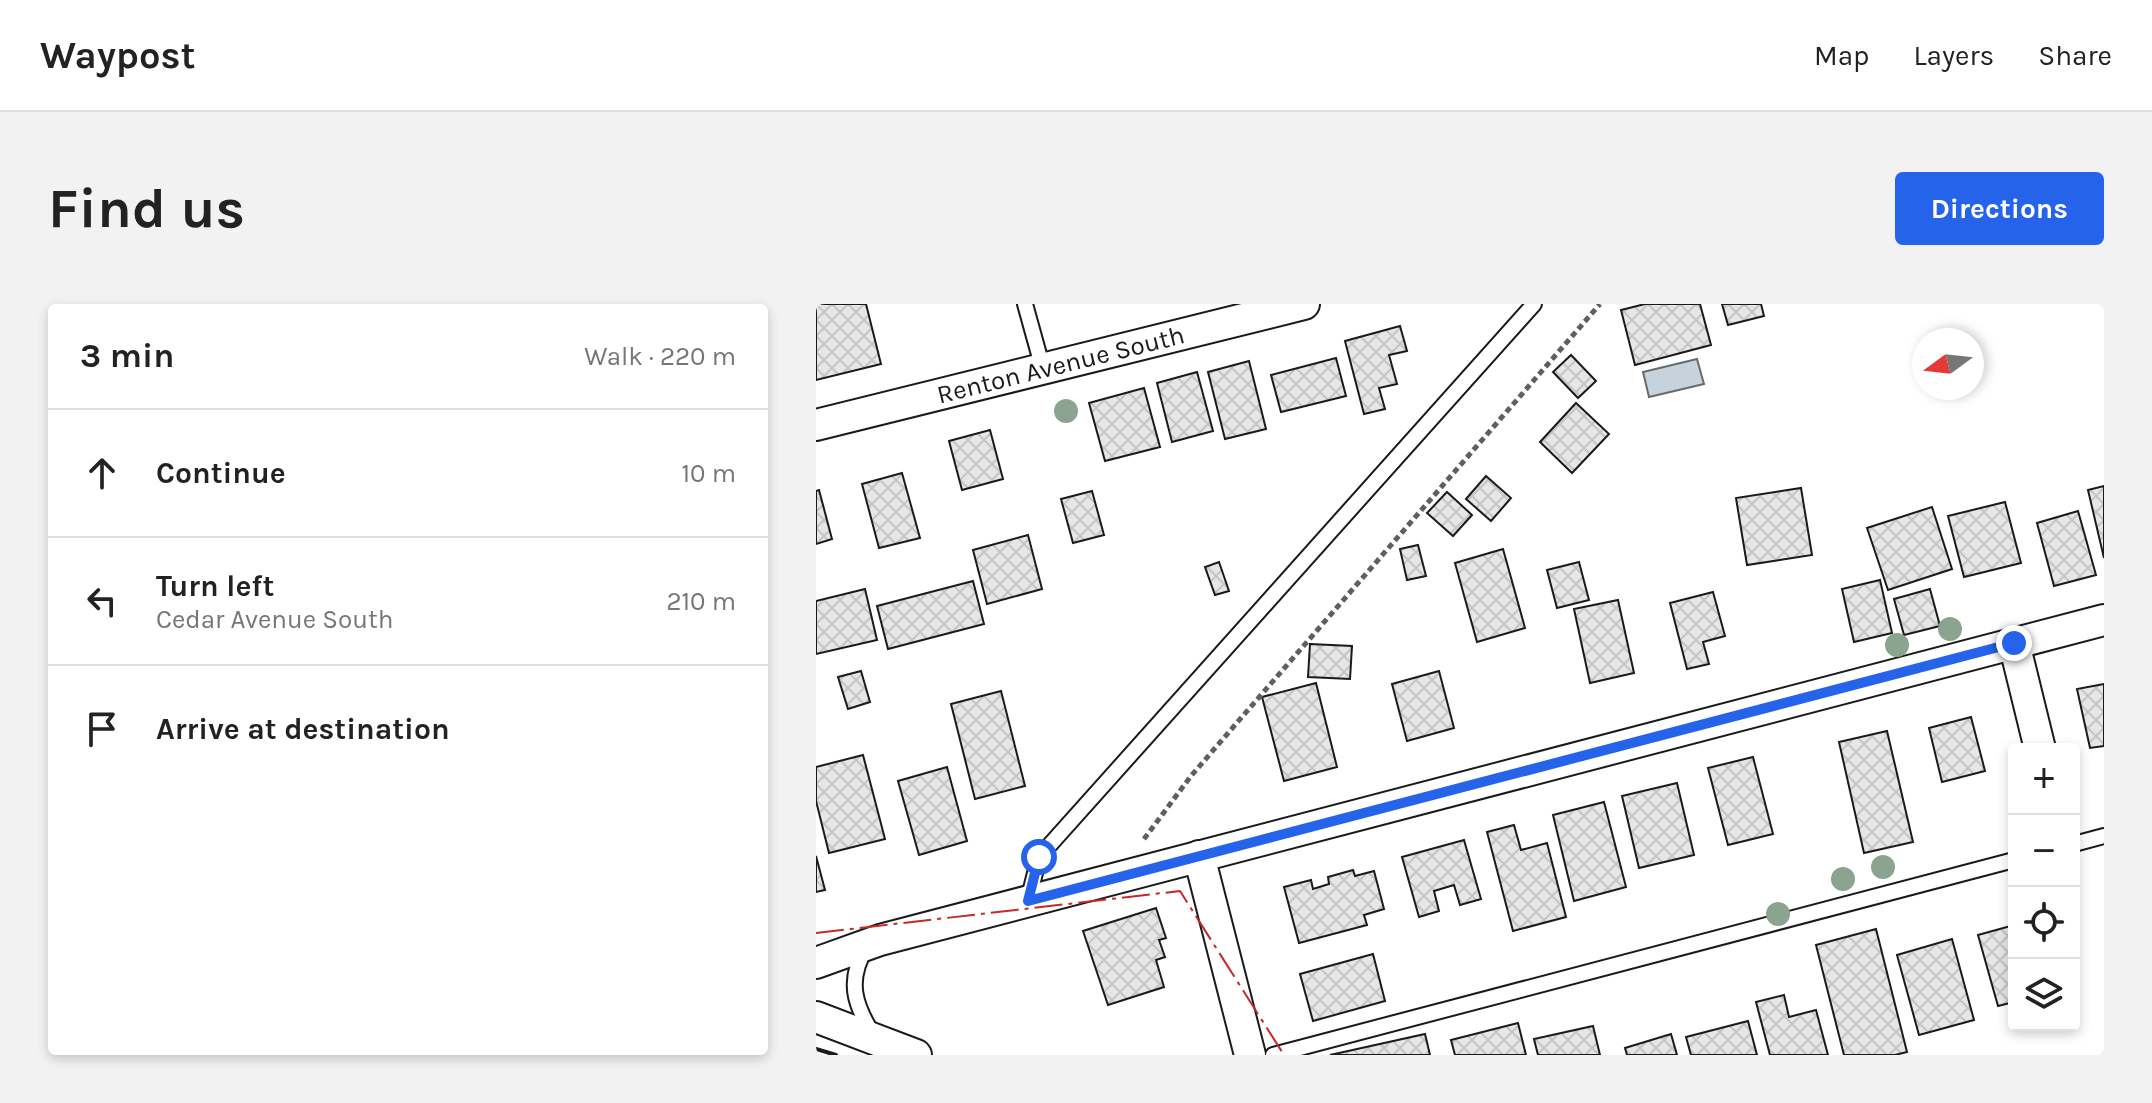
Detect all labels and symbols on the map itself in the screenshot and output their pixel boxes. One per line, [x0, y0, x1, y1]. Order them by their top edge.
street label: Renton Avenue South [934, 319, 1188, 410]
north arrow [1912, 328, 1984, 400]
route end [1996, 625, 2032, 661]
route start [1021, 839, 1057, 875]

